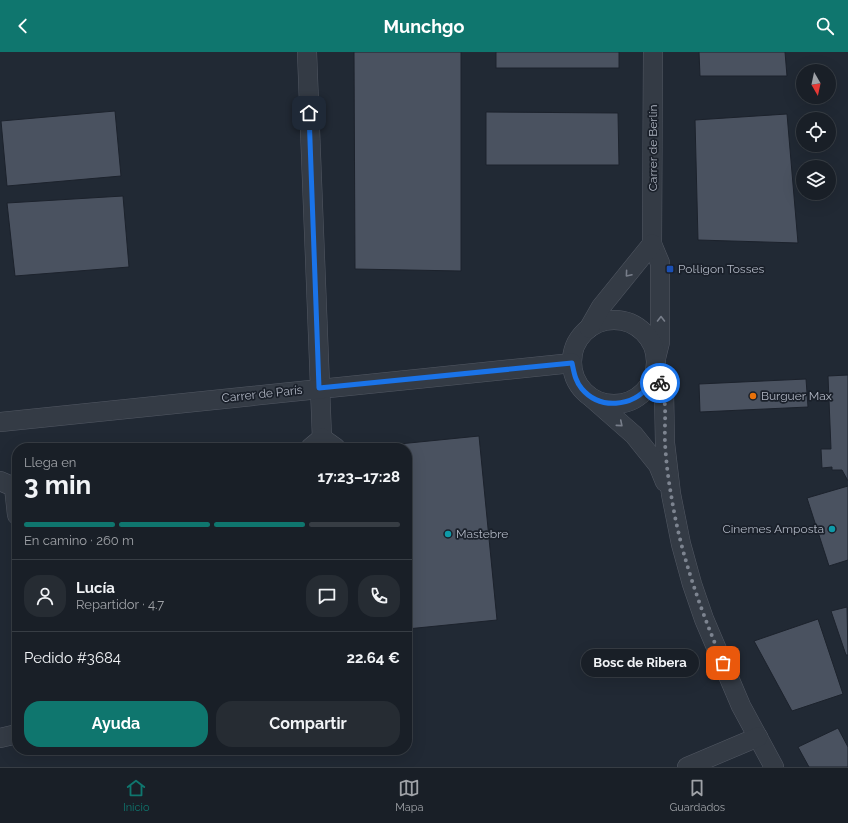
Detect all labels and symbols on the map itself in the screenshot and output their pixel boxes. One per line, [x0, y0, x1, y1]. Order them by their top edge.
north arrow [796, 64, 836, 104]
pin [292, 96, 326, 130]
street label: Carrer de Berlín [646, 105, 660, 191]
place label: Pol·ligon Tosses [678, 262, 765, 276]
marker: Pol·ligon Tosses [665, 264, 675, 274]
one-way arrow [625, 270, 632, 277]
one-way arrow [657, 316, 665, 322]
courier [640, 363, 680, 403]
street label: Carrer de París [221, 383, 303, 405]
place label: Burguer Max [761, 389, 832, 403]
marker: Burguer Max [748, 391, 758, 401]
one-way arrow [616, 419, 623, 426]
place label: Cinemes Amposta [723, 522, 824, 536]
marker: Cinemes Amposta [827, 524, 837, 534]
place label: Mastebre [456, 527, 508, 541]
marker: Mastebre [443, 529, 453, 539]
pin [706, 646, 740, 680]
callout: Bosc de Ribera [581, 649, 699, 677]

